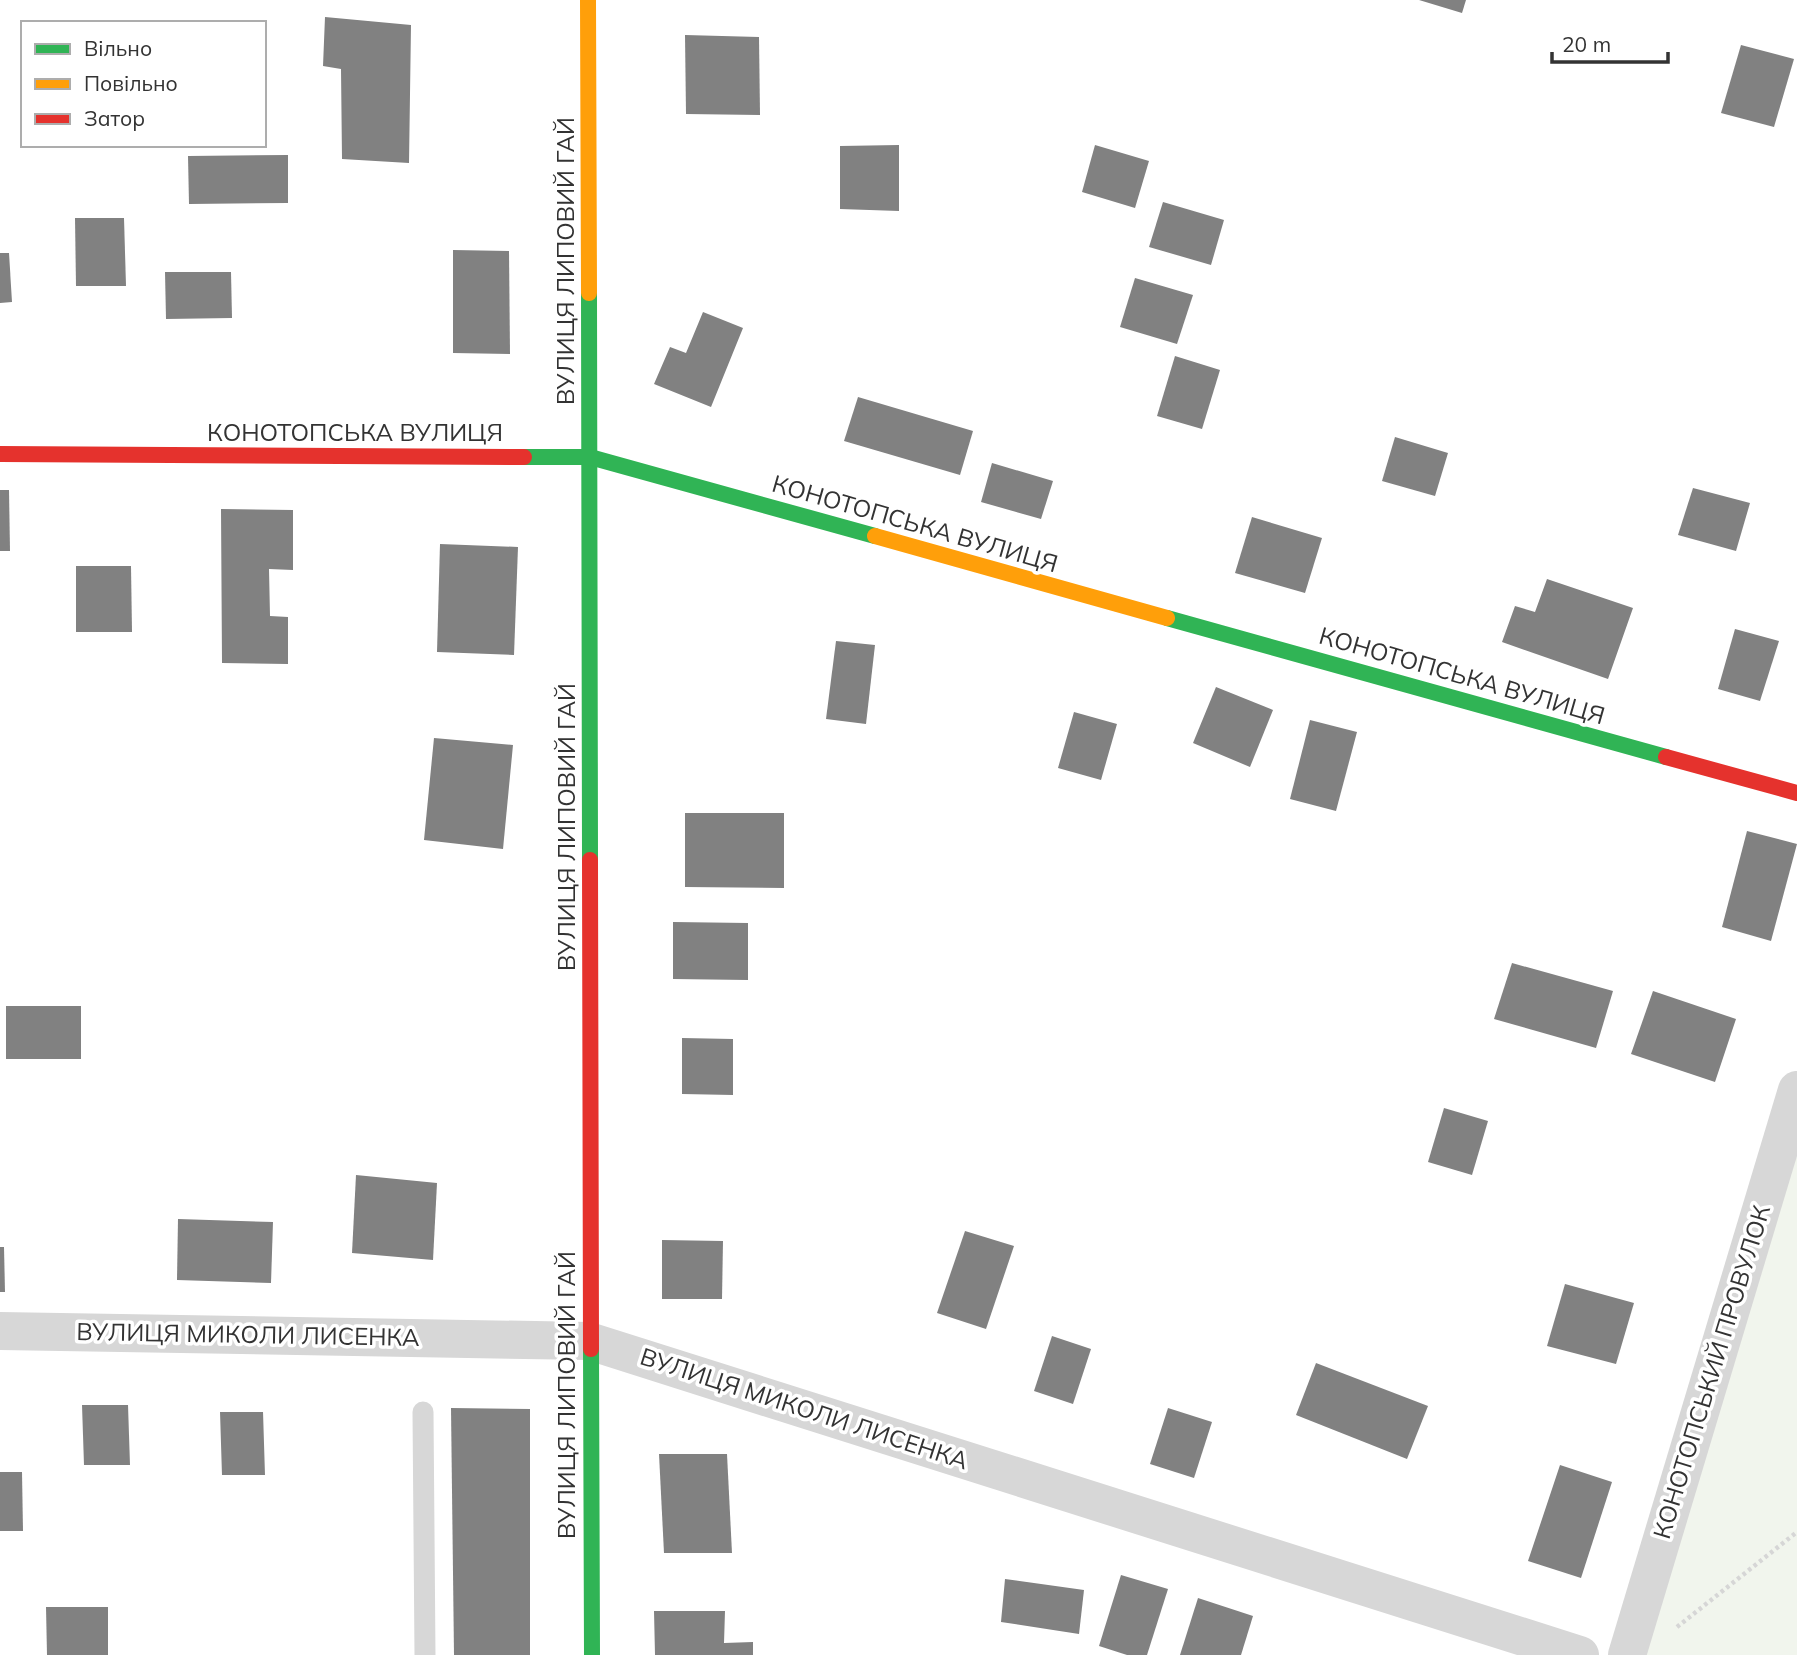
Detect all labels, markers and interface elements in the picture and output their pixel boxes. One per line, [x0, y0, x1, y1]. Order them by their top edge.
legend [21, 21, 266, 147]
scale bar [1552, 21, 1668, 65]
text: 20 m [1562, 31, 1611, 57]
text: Вільно [84, 35, 152, 61]
text: Повільно [84, 70, 178, 96]
text: Затор [84, 105, 145, 131]
street label: ВУЛИЦЯ ЛИПОВИЙ ГАЙ [550, 117, 580, 405]
street label: КОНОТОПСЬКА ВУЛИЦЯ [207, 417, 503, 447]
street label: КОНОТОПСЬКА ВУЛИЦЯ [769, 468, 1062, 578]
street label: КОНОТОПСЬКА ВУЛИЦЯ [1316, 620, 1609, 730]
street label: ВУЛИЦЯ ЛИПОВИЙ ГАЙ [551, 683, 581, 971]
street label: КОНОТОПСЬКИЙ ПРОВУЛОК [1646, 1201, 1776, 1542]
street label: ВУЛИЦЯ ЛИПОВИЙ ГАЙ [551, 1251, 581, 1539]
street label: ВУЛИЦЯ МИКОЛИ ЛИСЕНКА [76, 1316, 420, 1352]
street label: ВУЛИЦЯ МИКОЛИ ЛИСЕНКА [637, 1341, 972, 1475]

